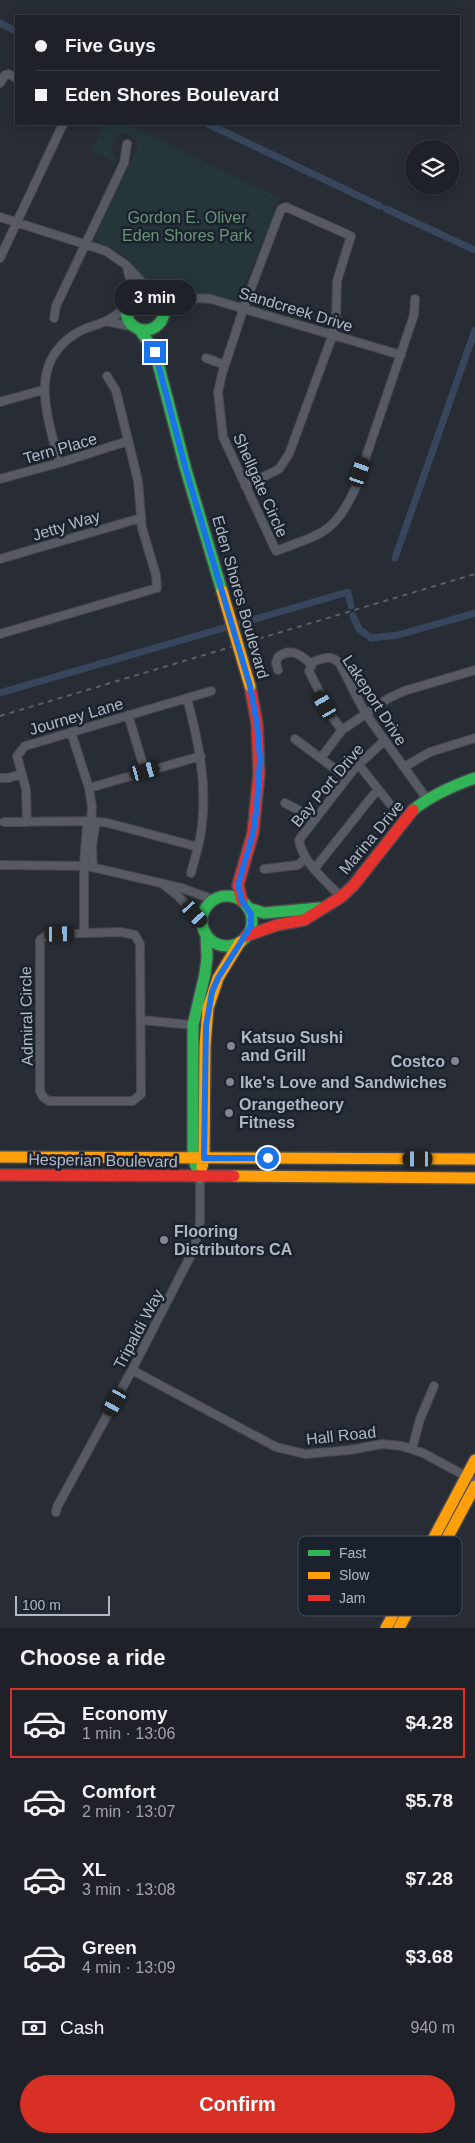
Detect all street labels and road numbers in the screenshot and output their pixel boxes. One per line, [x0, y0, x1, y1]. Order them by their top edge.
street label: Sandcreek Drive [237, 284, 355, 335]
street label: Tern Place [21, 430, 99, 467]
street label: Shellgate Circle [230, 431, 291, 540]
street label: Jetty Way [30, 507, 102, 544]
street label: Eden Shores Boulevard [209, 514, 272, 681]
street label: Lakeport Drive [339, 652, 410, 749]
street label: Journey Lane [27, 695, 125, 738]
street label: Bay Port Drive [288, 740, 367, 830]
street label: Marina Drive [336, 797, 407, 878]
street label: Admiral Circle [17, 966, 36, 1066]
street label: Hesperian Boulevard [28, 1151, 178, 1170]
street label: Tripaldi Way [110, 1287, 167, 1372]
street label: Hall Road [305, 1423, 377, 1448]

